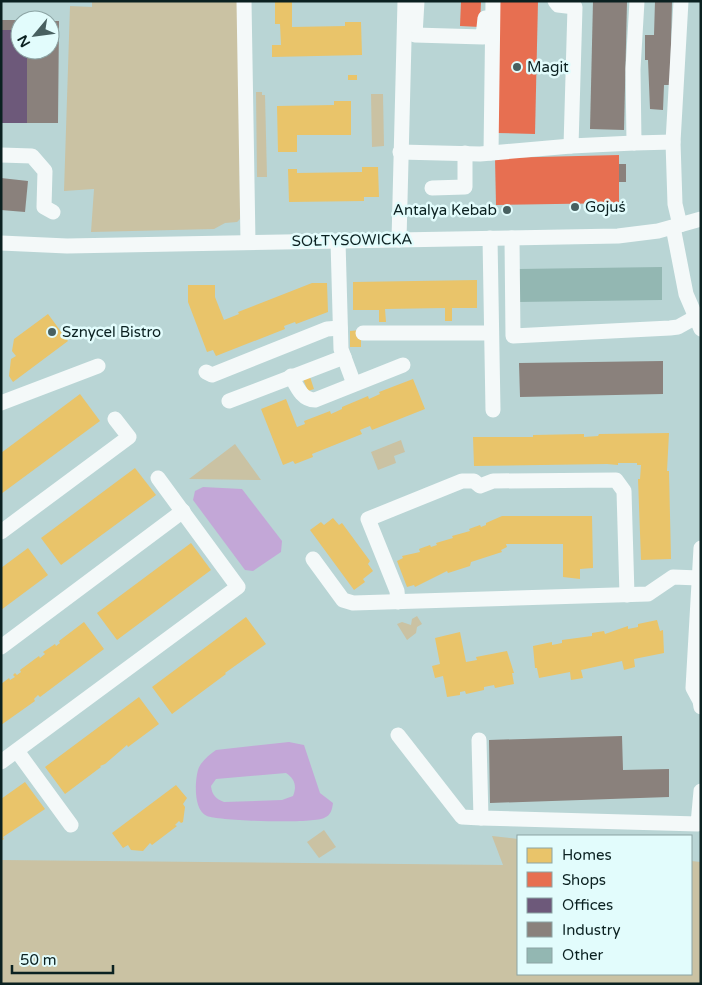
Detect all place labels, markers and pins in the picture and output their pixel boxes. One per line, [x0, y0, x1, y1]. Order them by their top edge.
place label: Magit [527, 58, 569, 76]
marker: Magit [511, 61, 523, 73]
place label: Gojuś [585, 198, 626, 216]
place label: Antalya Kebab [393, 201, 497, 219]
marker: Gojuś [569, 201, 581, 213]
marker: Antalya Kebab [501, 204, 513, 216]
place label: Sznycel Bistro [62, 323, 161, 341]
marker: Sznycel Bistro [46, 326, 58, 338]

